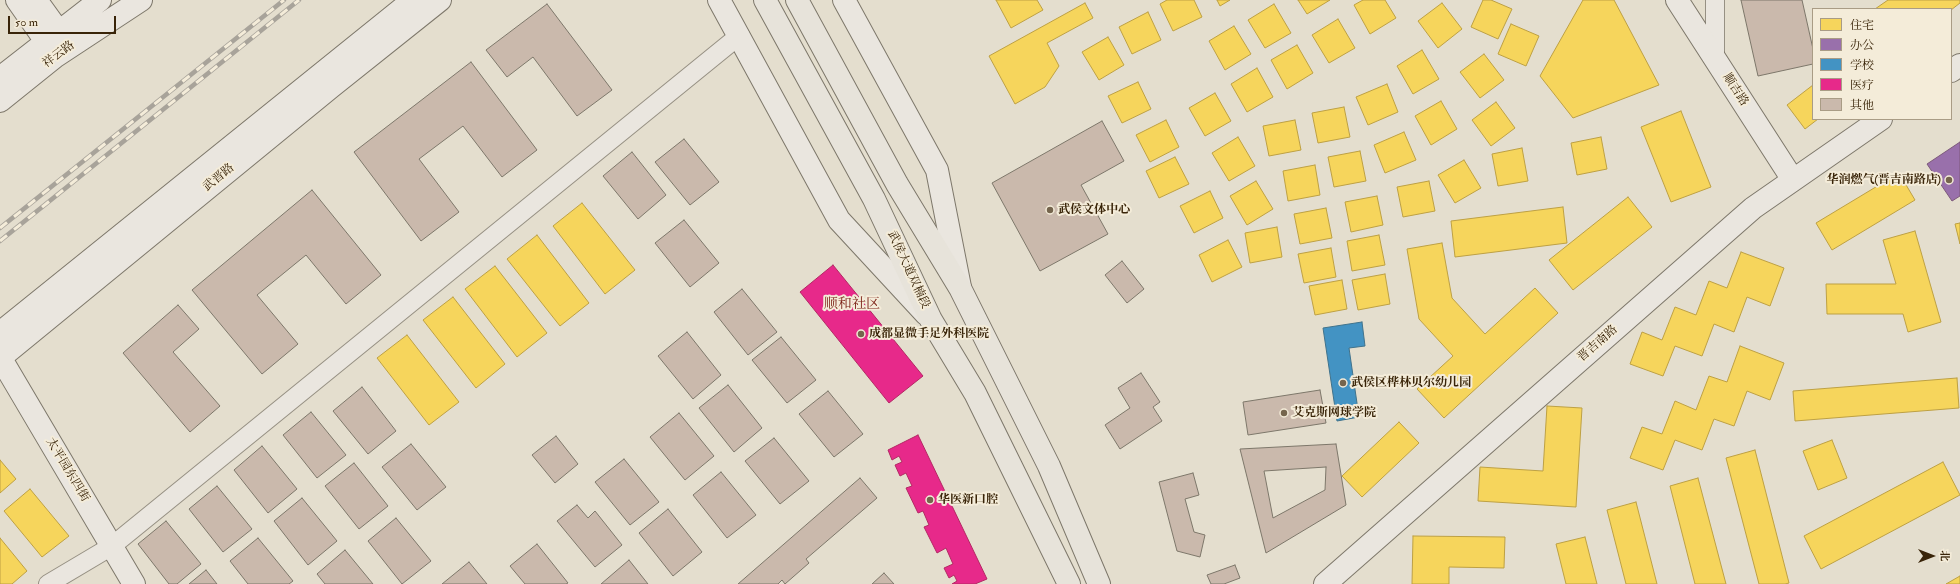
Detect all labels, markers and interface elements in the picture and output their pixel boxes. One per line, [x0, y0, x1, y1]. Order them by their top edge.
scale bar [10, 8, 118, 34]
legend [1812, 8, 1952, 120]
text: 50 m [15, 15, 38, 30]
text: 住宅 [1850, 18, 1874, 33]
text: 办公 [1850, 38, 1874, 53]
street label: 祥云路 [40, 39, 78, 71]
text: 学校 [1850, 58, 1874, 73]
street label: 顺吉路 [1719, 71, 1751, 109]
text: 医疗 [1850, 78, 1874, 93]
text: 其他 [1850, 98, 1874, 113]
street label: 武晋路 [200, 161, 238, 195]
place label: 华润燃气(晋吉南路店) [1826, 173, 1941, 187]
marker: 华润燃气(晋吉南路店) [1944, 175, 1954, 185]
place label: 武侯文体中心 [1058, 203, 1130, 217]
marker: 武侯文体中心 [1045, 205, 1055, 215]
street label: 武侯大道双楠段 [884, 229, 932, 311]
district label: 顺和社区 [824, 297, 880, 313]
street label: 晋吉南路 [1575, 323, 1621, 365]
place label: 成都显微手足外科医院 [869, 327, 989, 341]
marker: 成都显微手足外科医院 [856, 329, 866, 339]
place label: 武侯区桦林贝尔幼儿园 [1351, 376, 1471, 390]
marker: 武侯区桦林贝尔幼儿园 [1338, 378, 1348, 388]
place label: 艾克斯网球学院 [1292, 406, 1376, 420]
marker: 艾克斯网球学院 [1279, 408, 1289, 418]
street label: 太平园东四街 [42, 435, 92, 505]
place label: 华医新口腔 [938, 493, 998, 507]
marker: 华医新口腔 [925, 495, 935, 505]
north arrow [1912, 536, 1952, 576]
text: 北 [1938, 551, 1951, 562]

